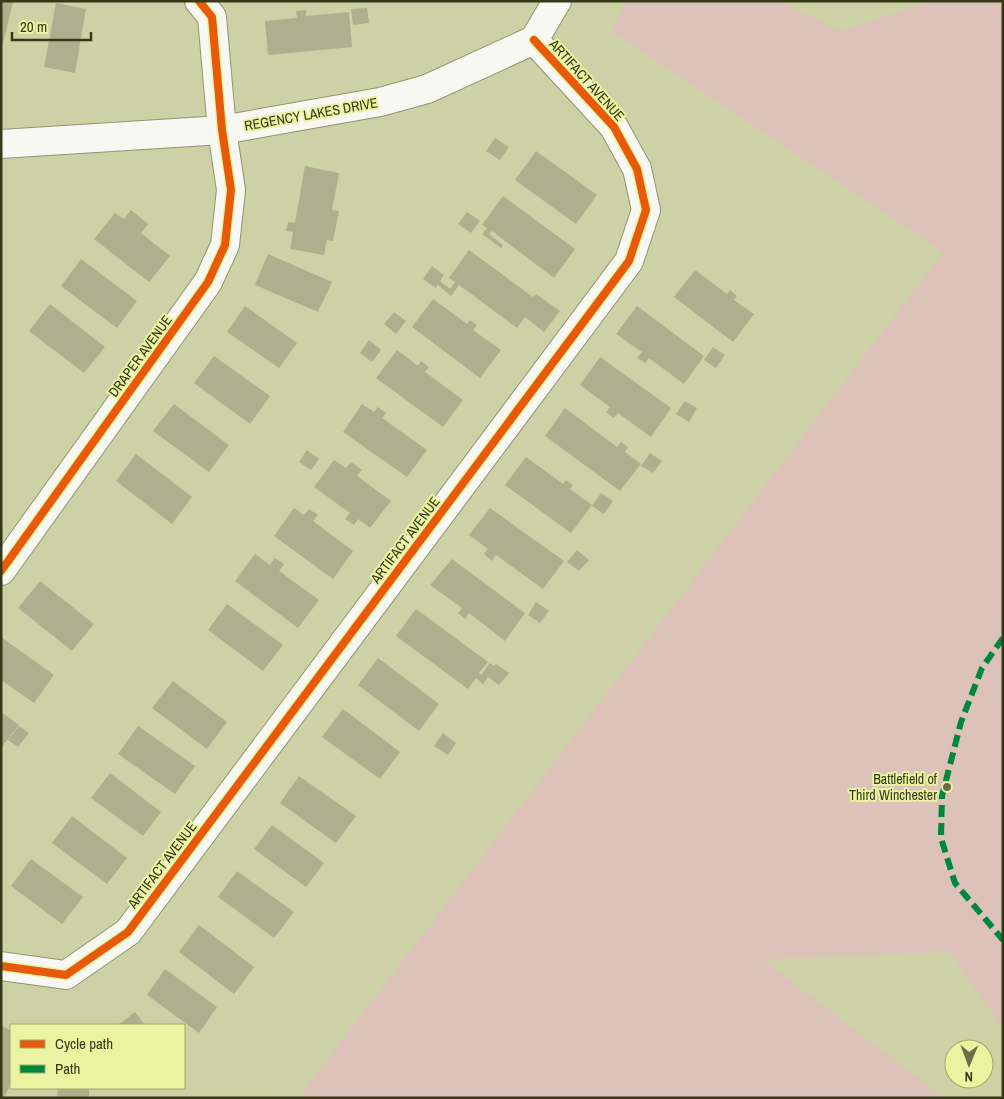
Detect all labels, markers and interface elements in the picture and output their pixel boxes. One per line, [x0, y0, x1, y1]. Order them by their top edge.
scale bar [12, 10, 91, 42]
text: 20 m [20, 16, 47, 37]
street label: ARTIFACT AVENUE [545, 35, 628, 125]
street label: REGENCY LAKES DRIVE [243, 93, 379, 135]
street label: DRAPER AVENUE [104, 312, 176, 400]
street label: ARTIFACT AVENUE [366, 493, 443, 588]
place label: Battlefield of Third Winchester [849, 770, 938, 804]
marker: Battlefield of Third Winchester [941, 781, 953, 793]
street label: ARTIFACT AVENUE [123, 818, 200, 913]
legend [10, 1024, 185, 1089]
text: Cycle path [55, 1033, 113, 1054]
north arrow [944, 1039, 994, 1089]
text: Path [55, 1058, 80, 1079]
text: N [964, 1068, 973, 1086]

